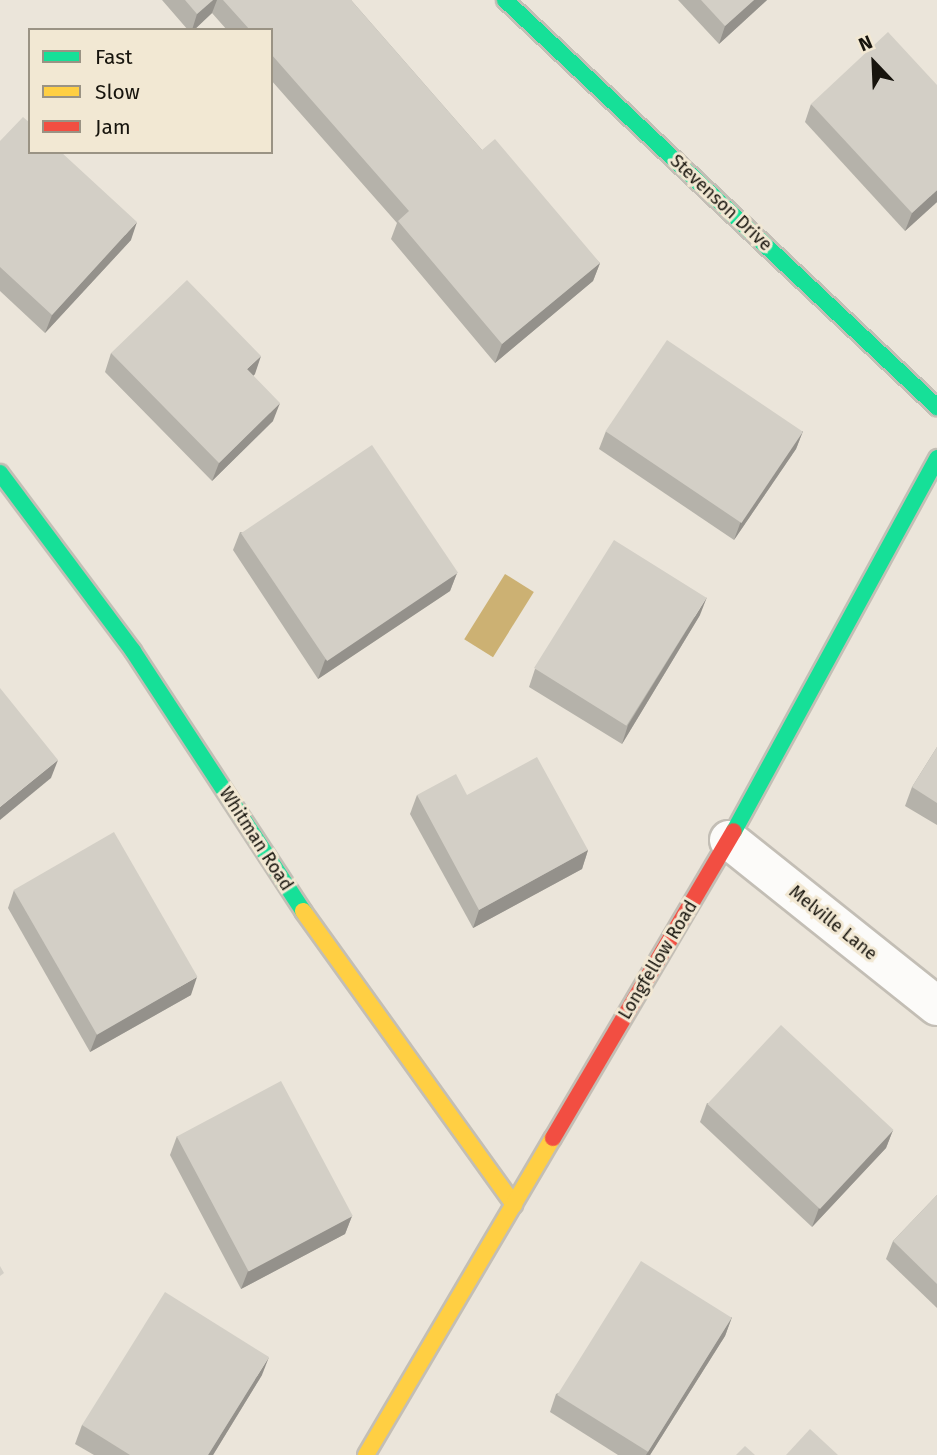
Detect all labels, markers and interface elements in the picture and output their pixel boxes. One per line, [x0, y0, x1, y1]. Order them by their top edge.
legend [28, 28, 273, 154]
north arrow [839, 28, 909, 98]
text: N [855, 30, 876, 56]
text: Fast [95, 44, 133, 70]
text: Slow [95, 79, 140, 105]
text: Jam [95, 114, 131, 140]
street label: Stevenson Drive [666, 150, 776, 256]
street label: Whitman Road [215, 783, 297, 895]
street label: Melville Lane [785, 881, 881, 965]
street label: Longfellow Road [614, 897, 702, 1023]

